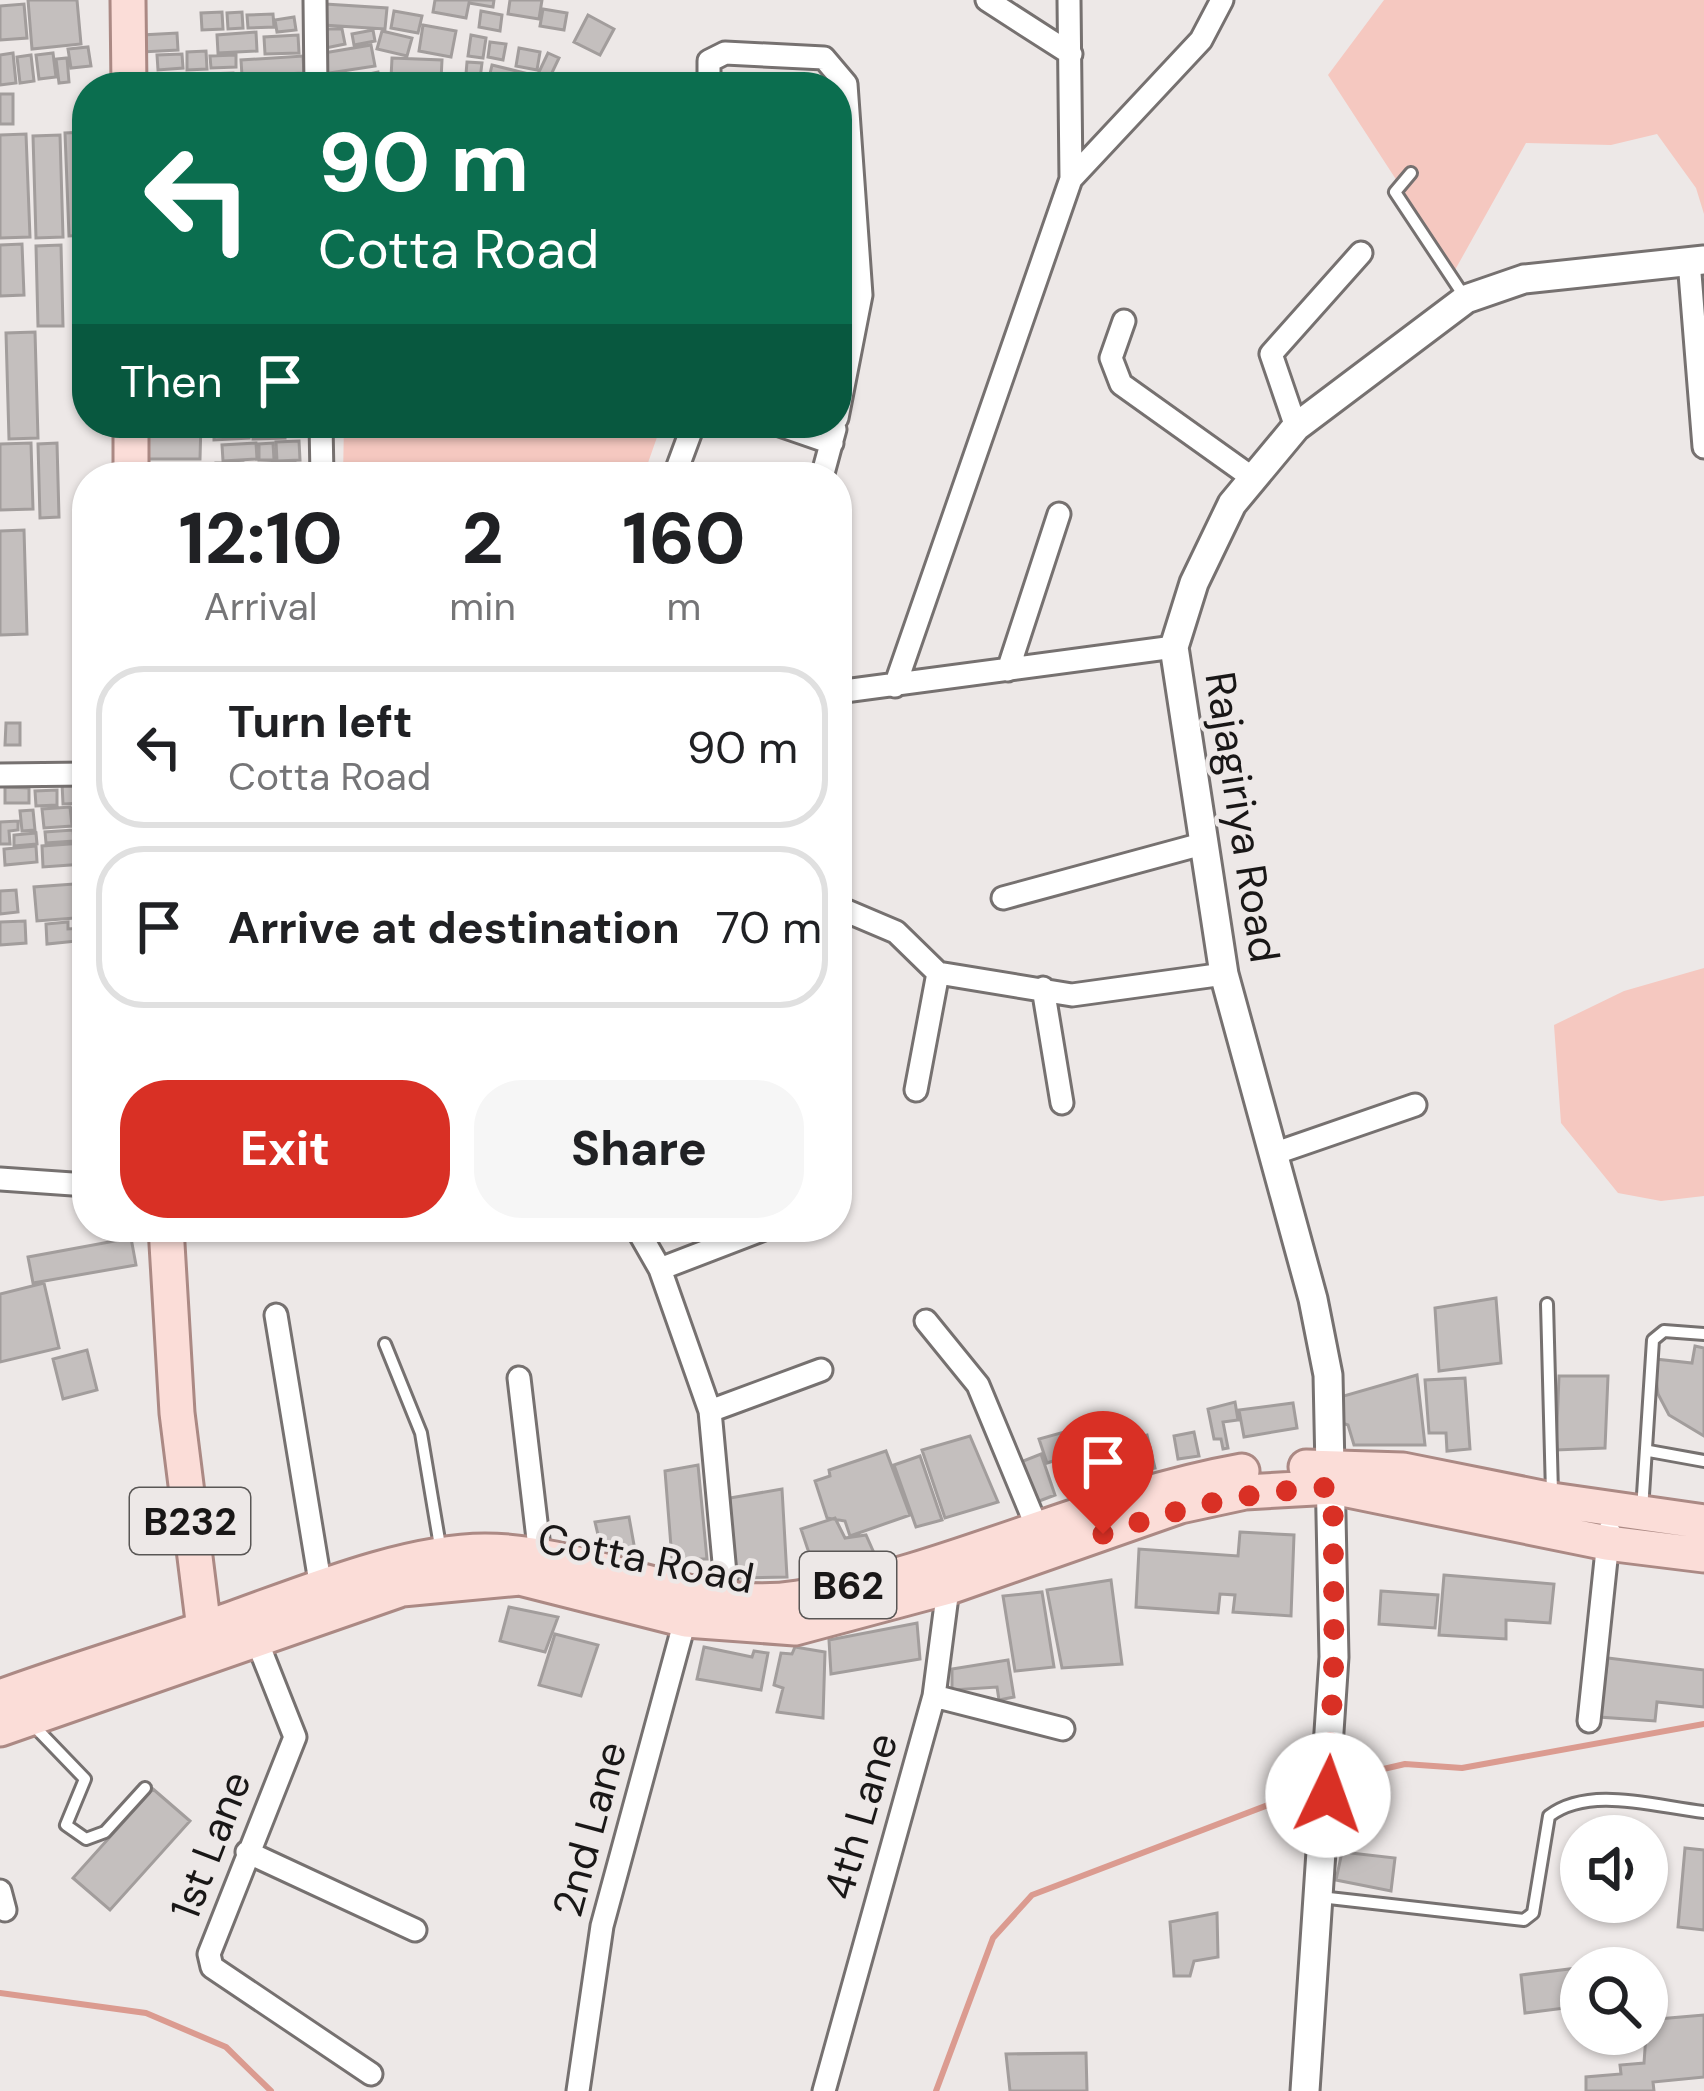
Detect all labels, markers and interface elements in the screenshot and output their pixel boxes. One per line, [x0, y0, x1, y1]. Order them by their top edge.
text: 90 m [318, 108, 529, 217]
icon: left [120, 120, 276, 276]
text: Cotta Road [318, 214, 599, 285]
icon: arrive [247, 348, 313, 414]
text: Then [120, 352, 223, 411]
text: 12:10 [179, 492, 343, 585]
text: 2 [462, 492, 503, 585]
text: 160 [622, 492, 745, 585]
text: Arrival [204, 581, 317, 632]
text: min [449, 581, 516, 632]
text: m [667, 581, 701, 632]
street label: Rajagiriya Road [1192, 668, 1293, 966]
text: Turn left [228, 692, 412, 751]
icon: left [126, 714, 192, 780]
text: 90 m [687, 718, 798, 777]
text: Cotta Road [228, 751, 431, 802]
icon: arrive [126, 894, 192, 960]
text: Arrive at destination [228, 898, 680, 957]
text: 70 m [716, 898, 822, 957]
button: Exit [120, 1080, 450, 1218]
button: Share [474, 1080, 804, 1218]
pin [1052, 1411, 1154, 1534]
icon: arrive [1070, 1429, 1136, 1495]
road number: B232 [130, 1488, 250, 1554]
street label: Cotta Road [533, 1511, 759, 1606]
road number: B62 [800, 1552, 896, 1618]
street label: 4th Lane [811, 1727, 910, 1906]
position arrow [1265, 1732, 1391, 1858]
street label: 2nd Lane [540, 1736, 639, 1923]
street label: 1st Lane [157, 1764, 264, 1927]
map controls [1560, 1815, 1668, 2055]
button: sound [1560, 1815, 1668, 1923]
button: search [1560, 1947, 1668, 2055]

